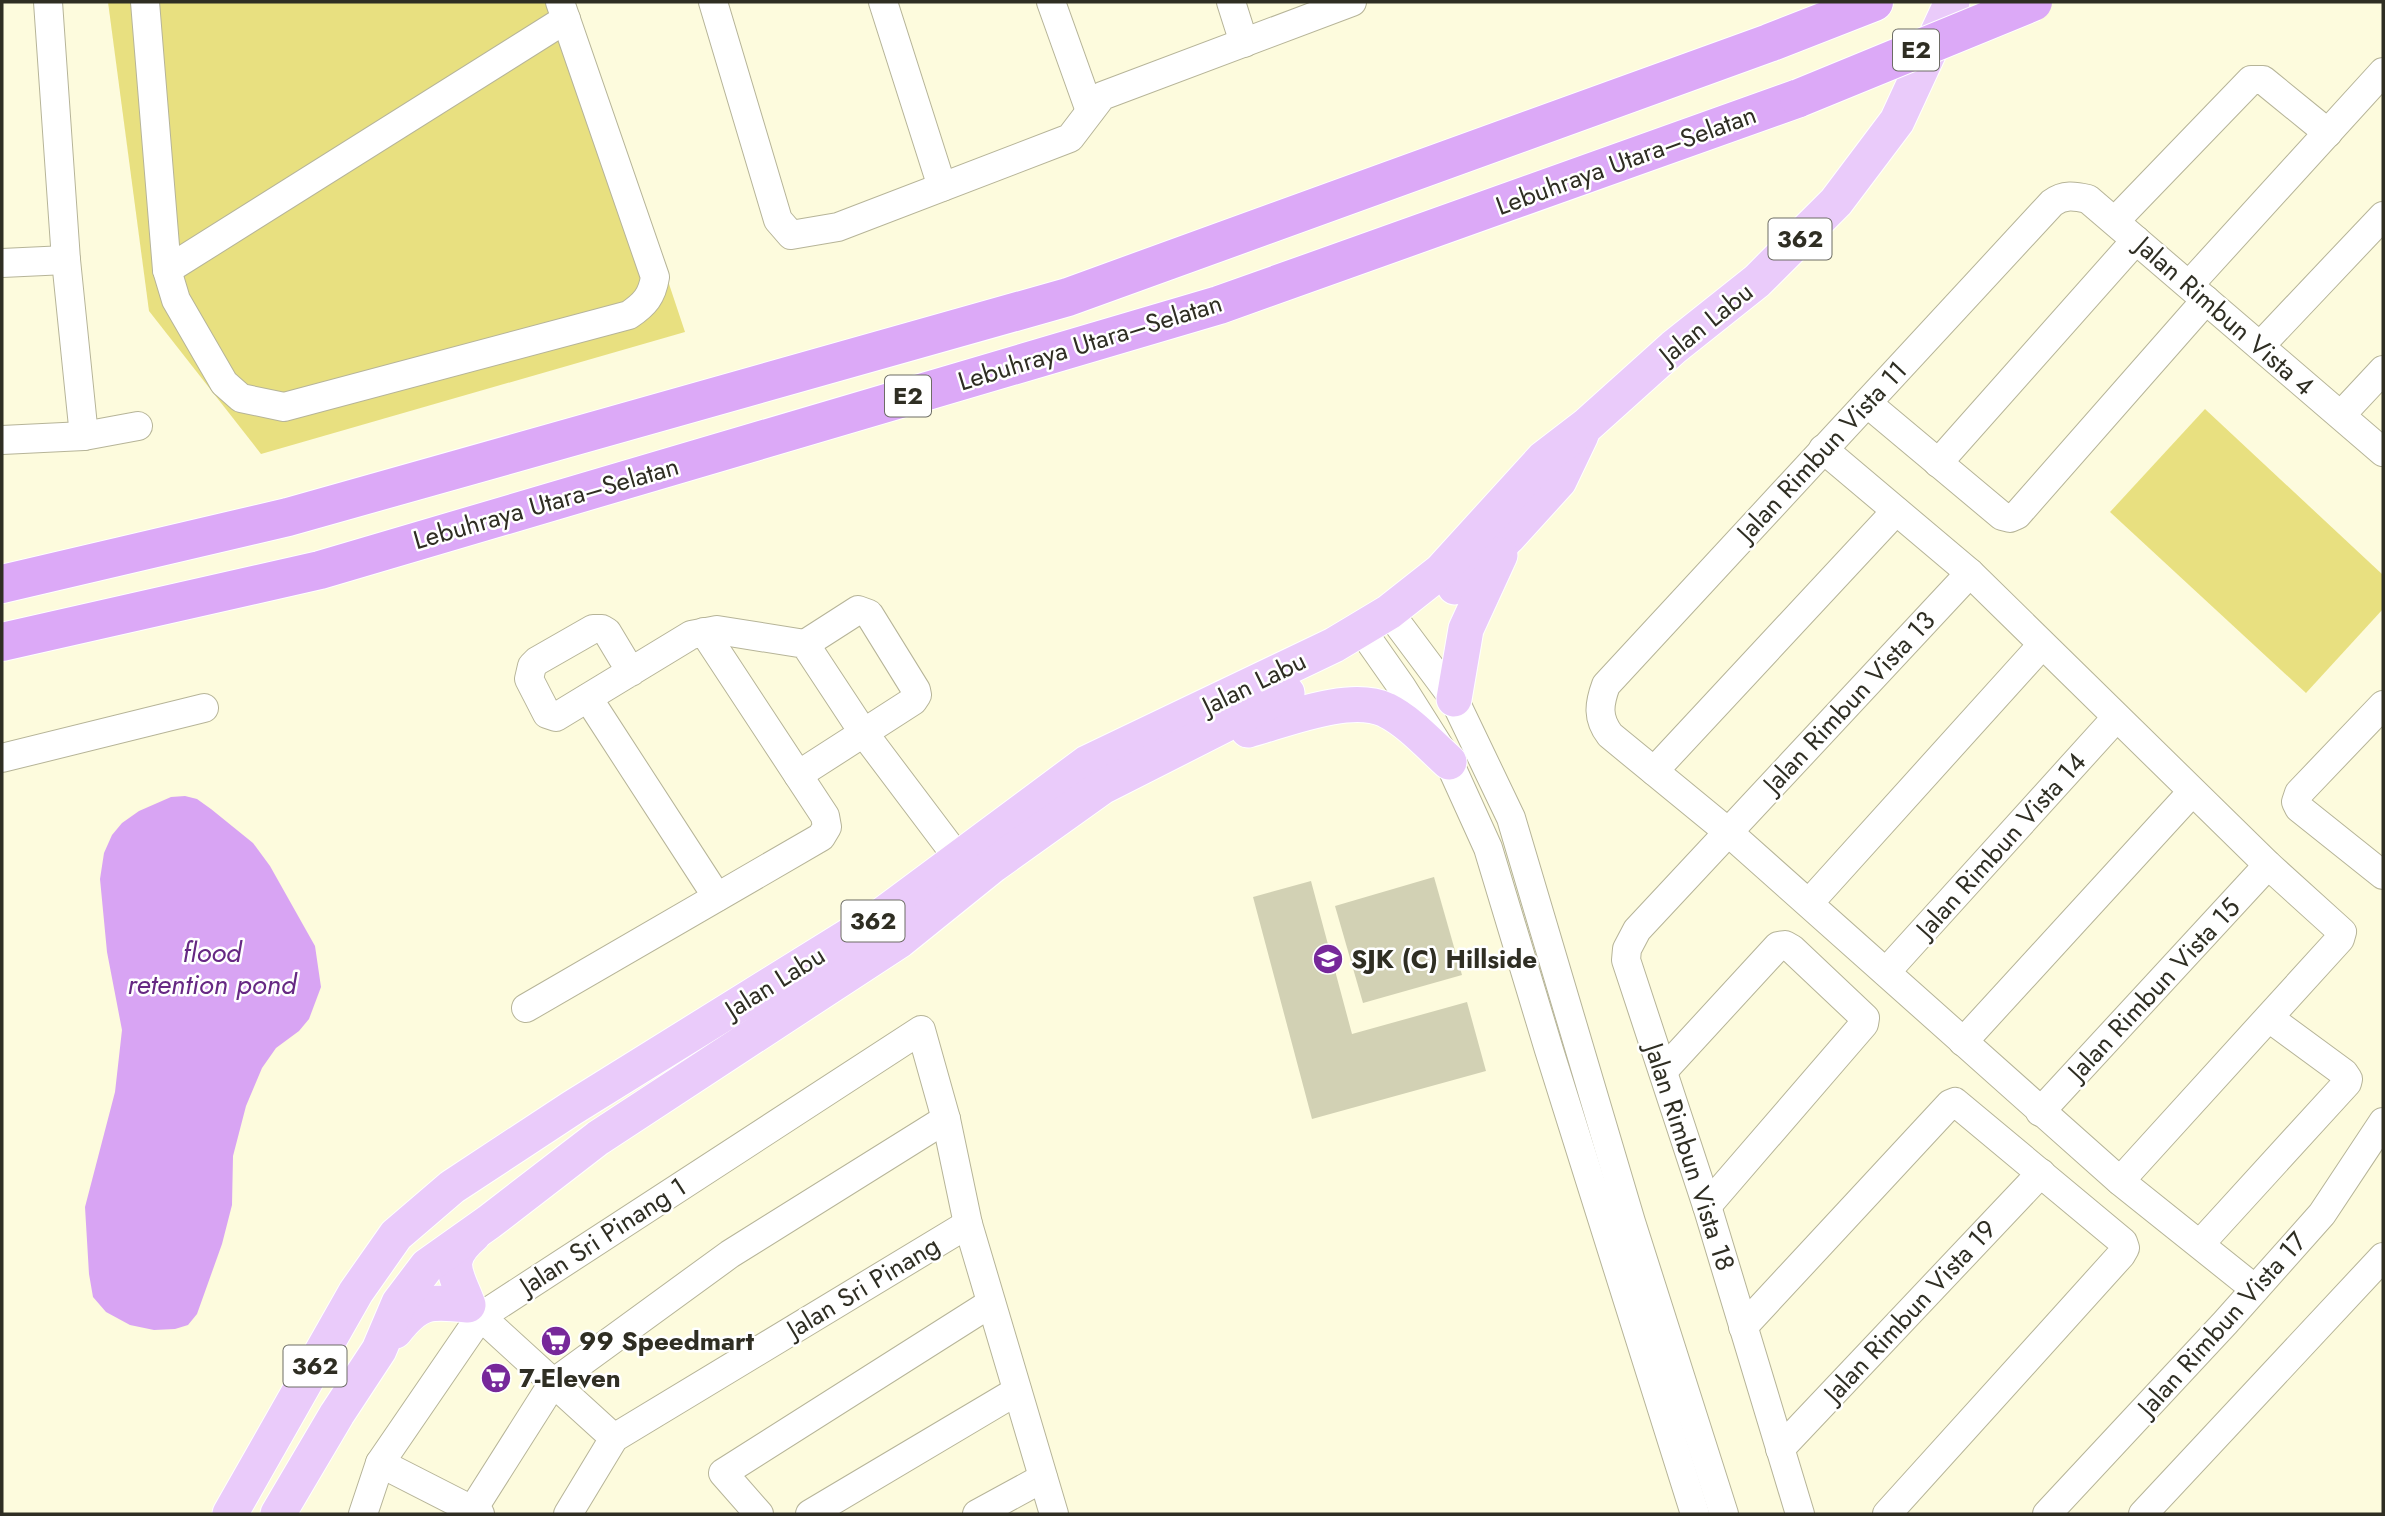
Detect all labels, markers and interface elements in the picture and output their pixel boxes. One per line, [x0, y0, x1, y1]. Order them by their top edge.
road number: E2 [1893, 30, 1939, 70]
street label: Lebuhraya Utara–Selatan [1491, 95, 1761, 225]
road number: 362 [1769, 219, 1832, 260]
street label: Jalan Rimbun Vista 4 [2125, 225, 2323, 405]
street label: Jalan Labu [1648, 273, 1761, 375]
street label: Lebuhraya Utara–Selatan [953, 284, 1227, 400]
street label: Jalan Rimbun Vista 11 [1726, 352, 1916, 552]
road number: E2 [885, 376, 931, 416]
street label: Lebuhraya Utara–Selatan [409, 447, 683, 559]
street label: Jalan Rimbun Vista 13 [1752, 602, 1944, 804]
street label: Jalan Labu [1193, 642, 1312, 726]
street label: Jalan Rimbun Vista 14 [1905, 744, 2095, 948]
street label: Jalan Rimbun Vista 15 [2057, 889, 2249, 1091]
road number: 362 [842, 901, 904, 942]
water label: flood retention pond [128, 932, 298, 1005]
street label: Jalan Labu [715, 936, 832, 1029]
place label: SJK (C) Hillside [1351, 940, 1537, 978]
school or university icon: SJK (C) Hillside [1311, 942, 1345, 976]
street label: Jalan Rimbun Vista 18 [1634, 1036, 1745, 1276]
street label: Jalan Sri Pinang 1 [510, 1168, 694, 1306]
street label: Jalan Rimbun Vista 19 [1813, 1211, 2005, 1413]
street label: Jalan Rimbun Vista 17 [2127, 1223, 2315, 1427]
street label: Jalan Sri Pinang [777, 1226, 947, 1349]
place label: 99 Speedmart [579, 1322, 755, 1360]
supermarket icon: 99 Speedmart [539, 1324, 573, 1358]
road number: 362 [284, 1346, 346, 1386]
place label: 7-Eleven [519, 1359, 621, 1397]
supermarket icon: 7-Eleven [479, 1361, 513, 1395]

